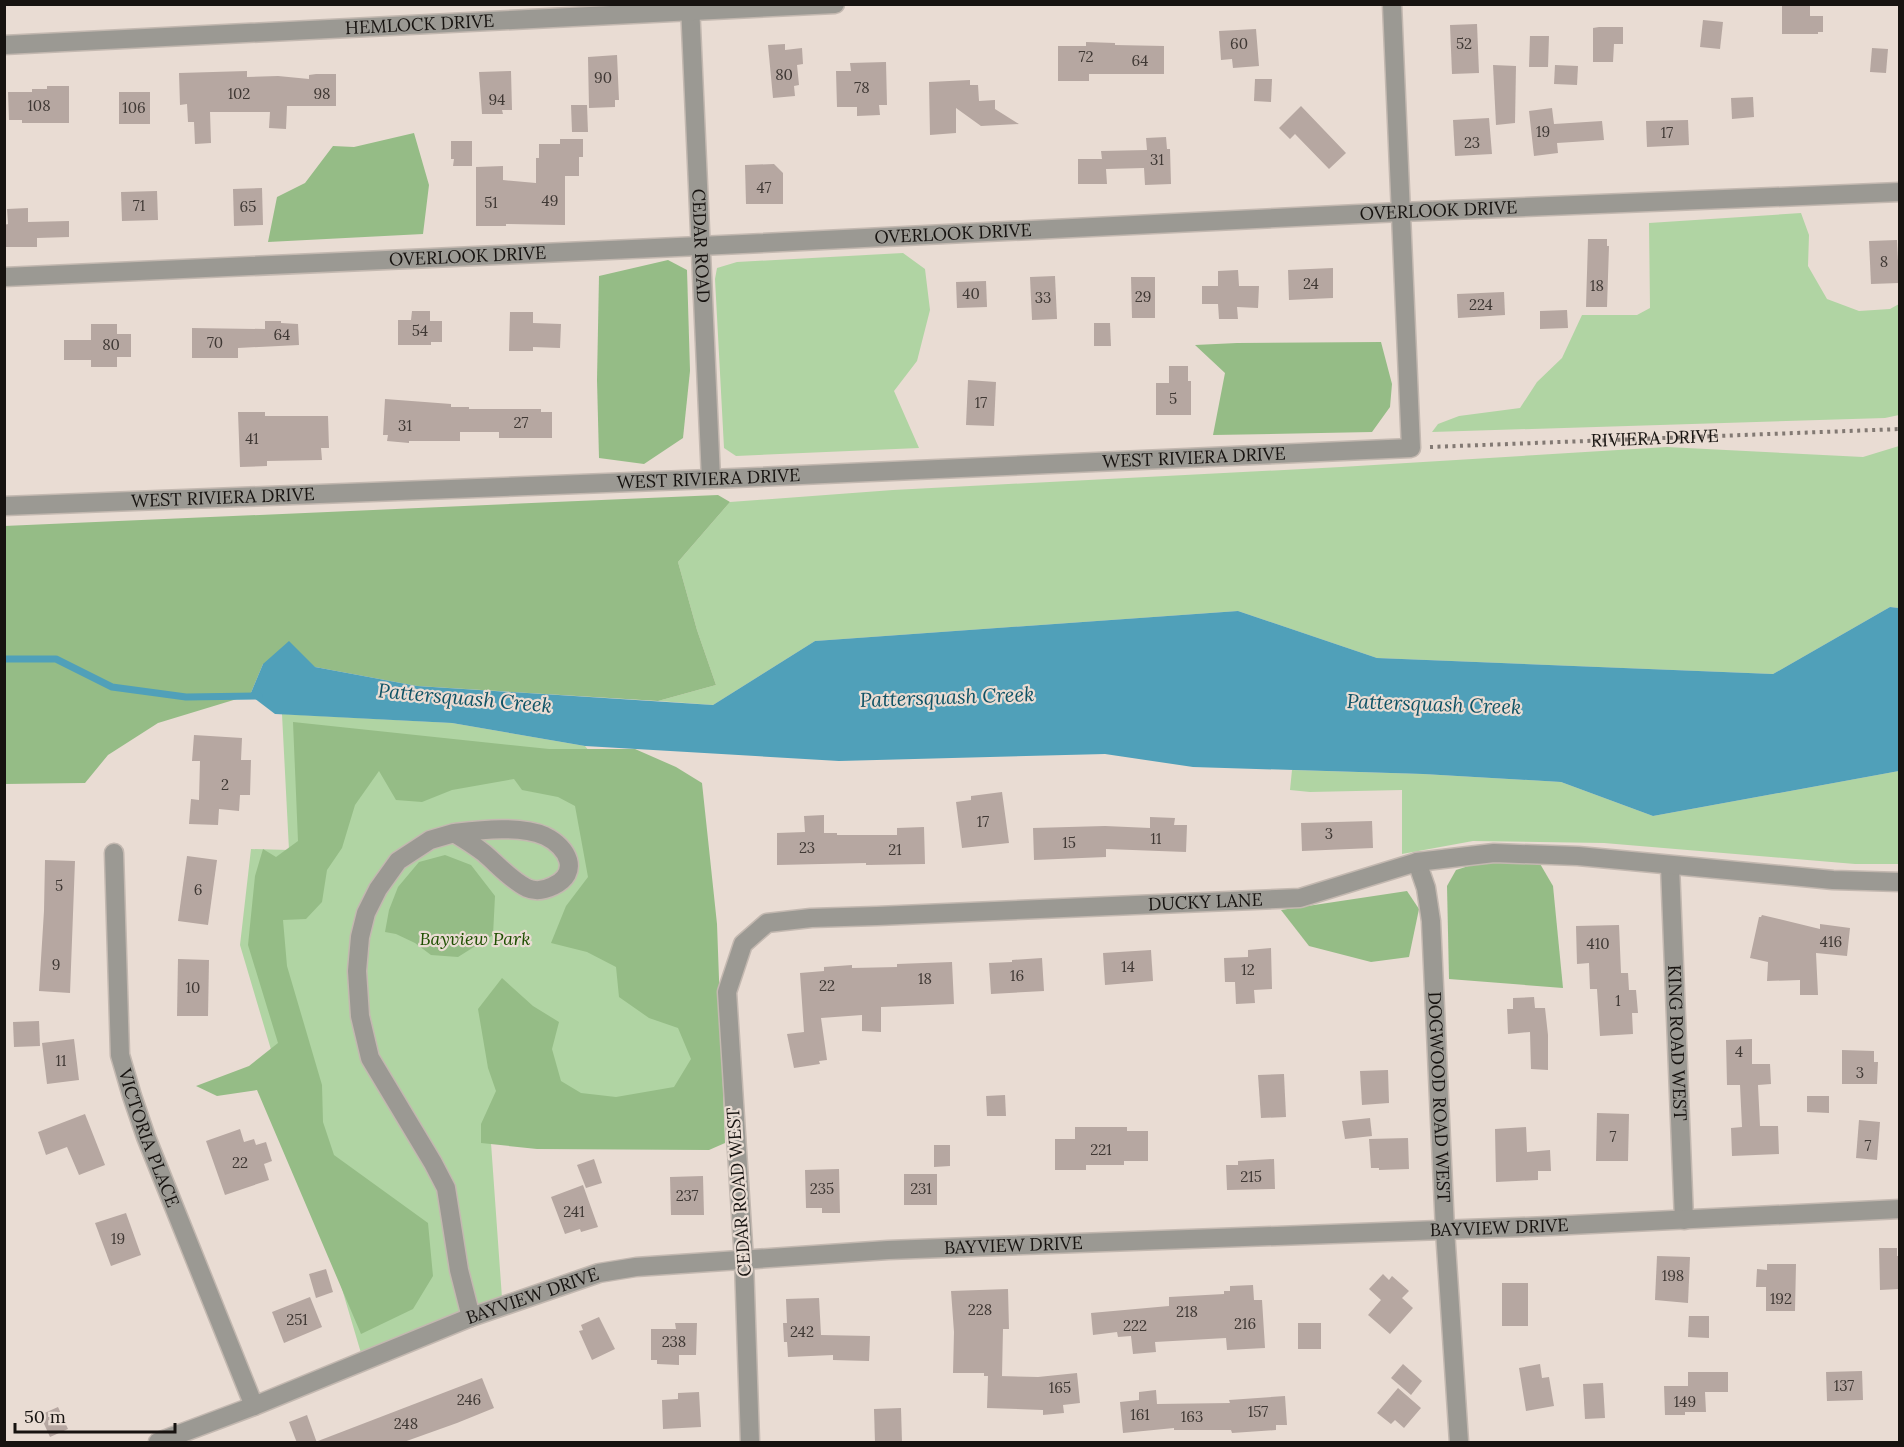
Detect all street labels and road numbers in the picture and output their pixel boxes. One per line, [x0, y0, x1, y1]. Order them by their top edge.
street label: HEMLOCK DRIVE [344, 9, 495, 39]
street label: CEDAR ROAD [687, 188, 715, 303]
street label: OVERLOOK DRIVE [1359, 195, 1518, 225]
street label: OVERLOOK DRIVE [874, 218, 1032, 249]
street label: OVERLOOK DRIVE [388, 241, 547, 271]
street label: RIVIERA DRIVE [1590, 424, 1719, 452]
street label: WEST RIVIERA DRIVE [1102, 442, 1286, 473]
street label: WEST RIVIERA DRIVE [616, 463, 801, 494]
street label: WEST RIVIERA DRIVE [131, 482, 315, 512]
street label: DUCKY LANE [1147, 888, 1263, 915]
street label: KING ROAD WEST [1663, 964, 1692, 1122]
street label: DOGWOOD ROAD WEST [1423, 991, 1456, 1203]
street label: VICTORIA PLACE [113, 1065, 185, 1210]
street label: CEDAR ROAD WEST [721, 1106, 756, 1278]
street label: BAYVIEW DRIVE [1429, 1213, 1569, 1241]
street label: BAYVIEW DRIVE [944, 1231, 1083, 1259]
street label: BAYVIEW DRIVE [463, 1262, 602, 1329]

